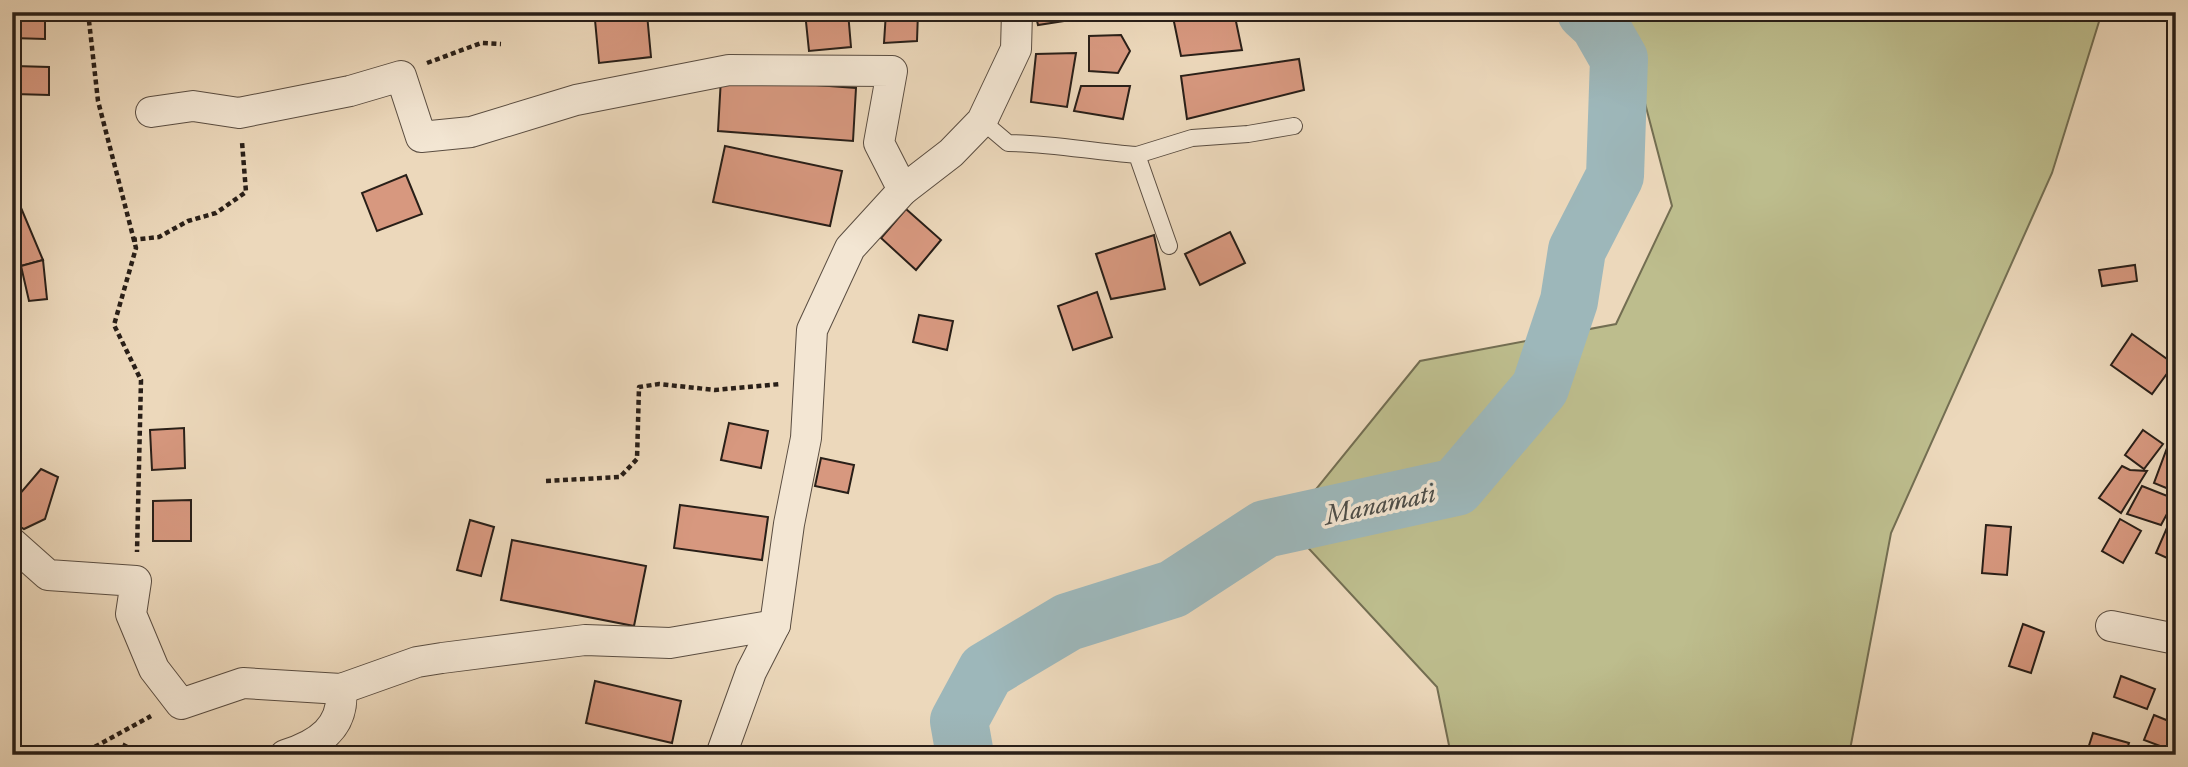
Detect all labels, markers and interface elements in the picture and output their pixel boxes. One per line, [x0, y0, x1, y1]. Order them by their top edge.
water label: Manamati [1319, 477, 1439, 532]

